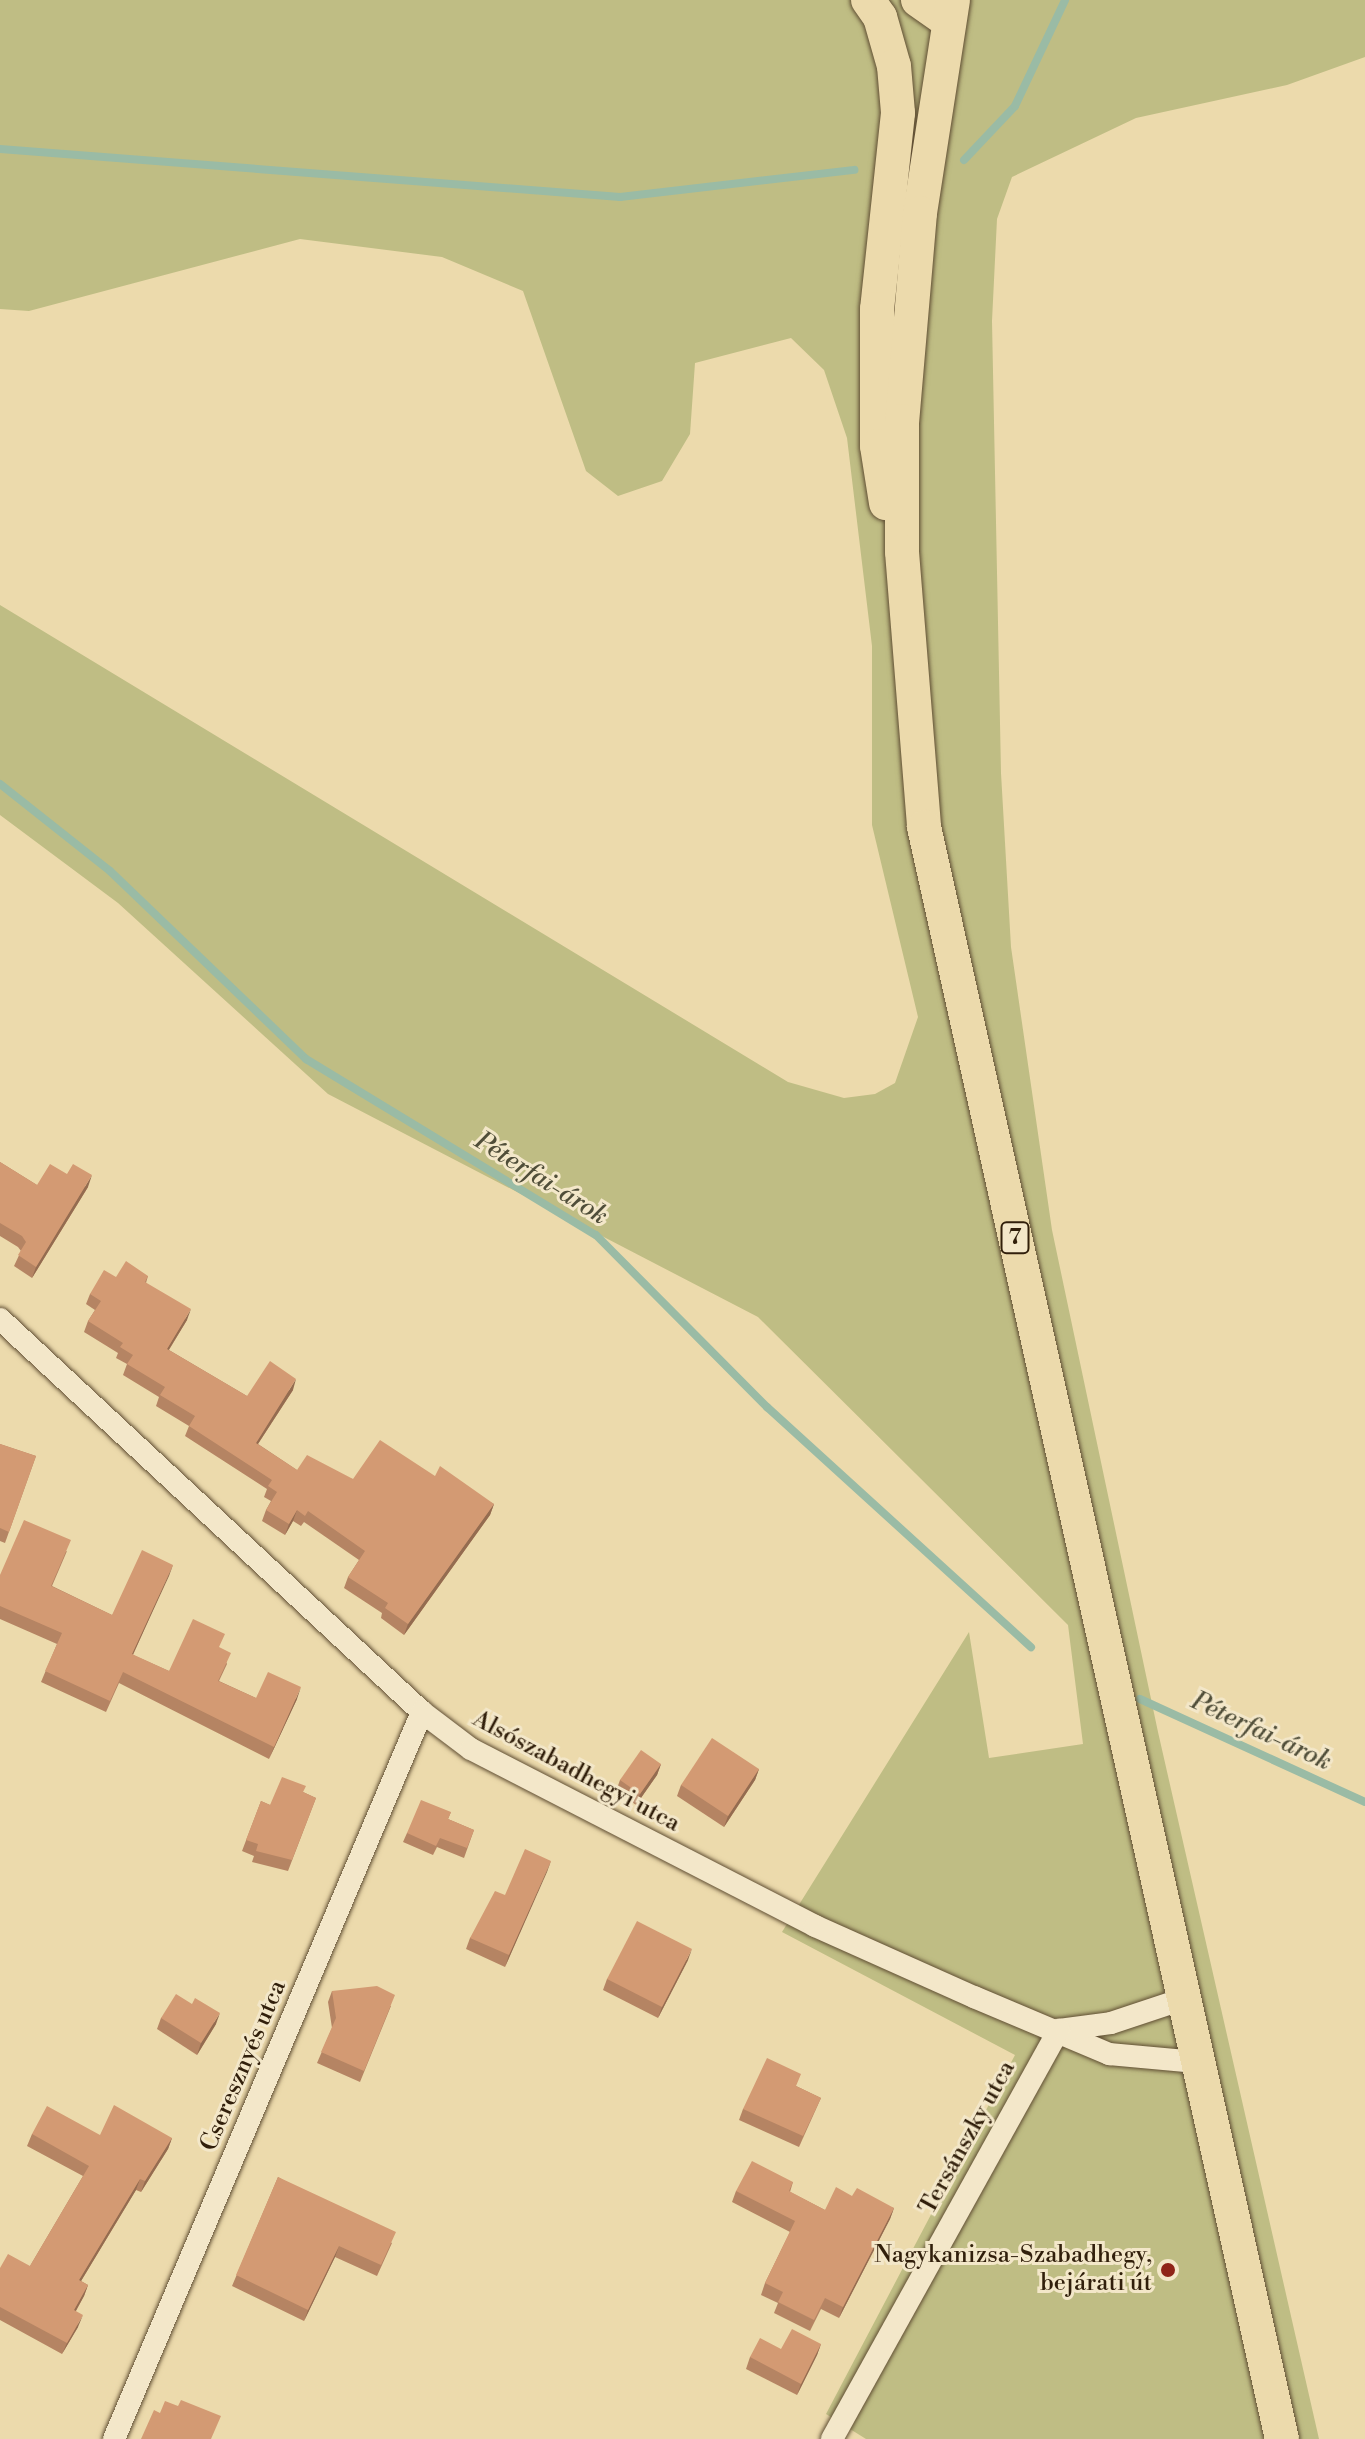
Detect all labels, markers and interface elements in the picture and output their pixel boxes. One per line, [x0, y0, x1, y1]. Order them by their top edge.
water label: Péterfai-árok [469, 1126, 613, 1232]
road number: 7 [999, 1220, 1031, 1256]
water label: Péterfai-árok [1186, 1686, 1336, 1778]
street label: Alsószabadhegyi utca [467, 1705, 685, 1839]
street label: Cseresznyés utca [195, 1976, 293, 2156]
street label: Tersánszky utca [914, 2056, 1022, 2220]
place label: Nagykanizsa-Szabadhegy, bejárati út [874, 2242, 1152, 2298]
marker: Nagykanizsa-Szabadhegy, bejárati út [1159, 2261, 1177, 2279]

